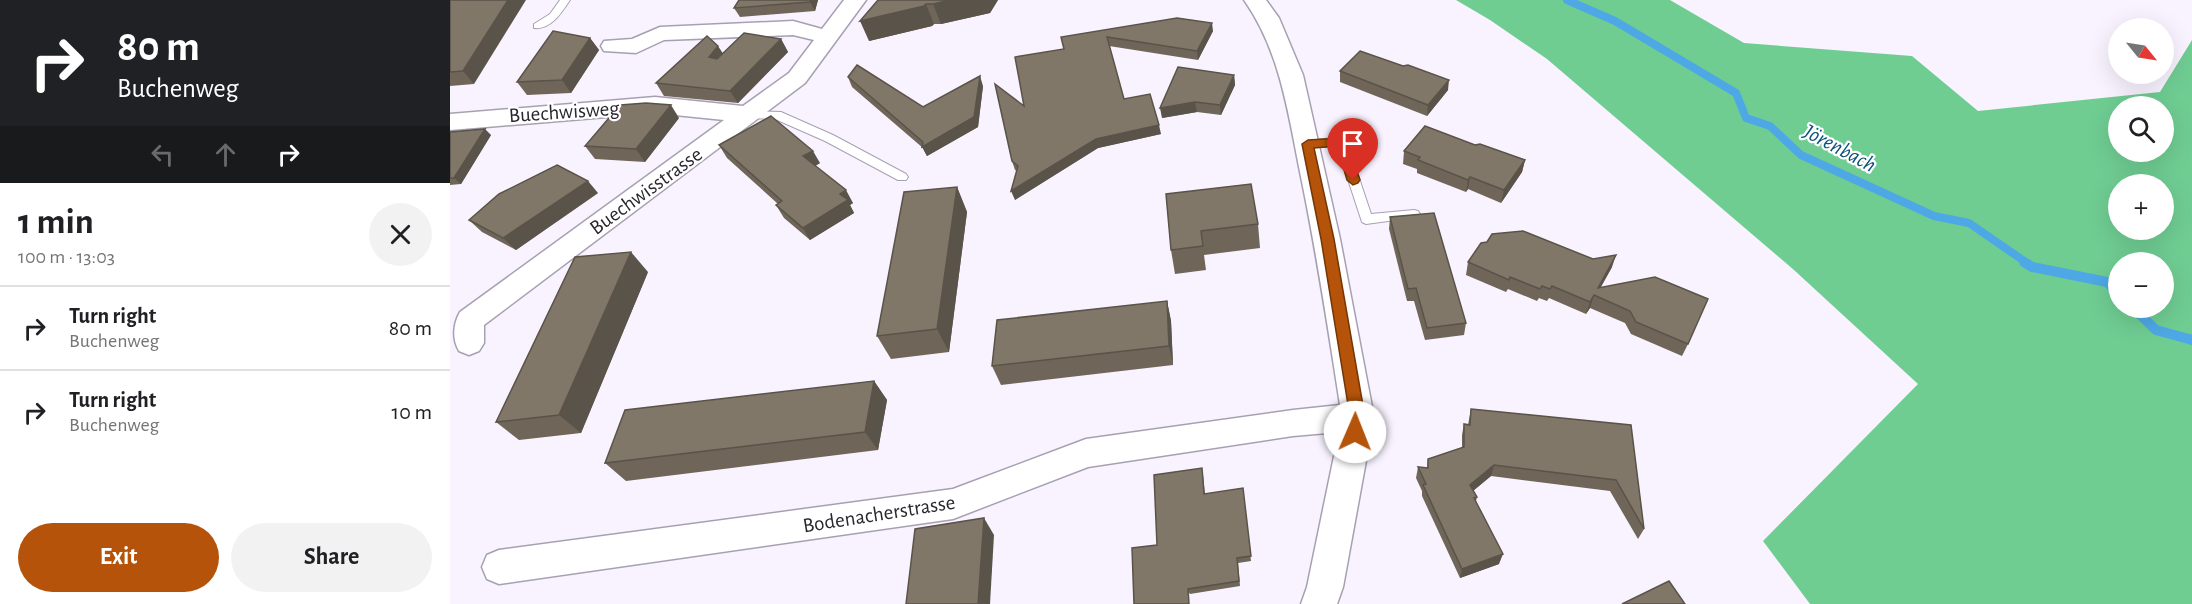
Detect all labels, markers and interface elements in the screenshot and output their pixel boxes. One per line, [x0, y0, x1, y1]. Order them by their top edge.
north arrow [2108, 18, 2174, 84]
map controls [2108, 18, 2174, 318]
icon: right [18, 24, 96, 102]
text: 80 m [117, 26, 200, 68]
text: Buchenweg [117, 75, 239, 102]
button: search [2108, 96, 2174, 162]
street label: Buechwisweg [508, 98, 621, 126]
pin [1327, 118, 1378, 180]
water label: Jörenbach [1800, 120, 1880, 176]
icon: arrive [1336, 127, 1369, 160]
icon: left [146, 138, 179, 171]
icon: ahead [209, 138, 242, 171]
icon: right [272, 138, 305, 171]
street label: Buechwisstrasse [586, 143, 706, 239]
button: + [2108, 174, 2174, 240]
button: close [369, 203, 432, 266]
text: 1 min [18, 204, 94, 240]
text: 100 m · 13:03 [18, 247, 115, 267]
button: − [2108, 252, 2174, 318]
text: Turn right [69, 305, 156, 327]
icon: right [18, 312, 51, 345]
text: 80 m [389, 317, 432, 339]
text: Buchenweg [69, 331, 159, 351]
text: Turn right [69, 389, 156, 411]
icon: right [18, 396, 51, 429]
position arrow [1323, 400, 1387, 464]
text: 10 m [392, 401, 432, 423]
text: Buchenweg [69, 415, 159, 435]
street label: Bodenacherstrasse [801, 492, 957, 536]
button: Exit [18, 523, 219, 592]
button: Share [231, 523, 432, 592]

